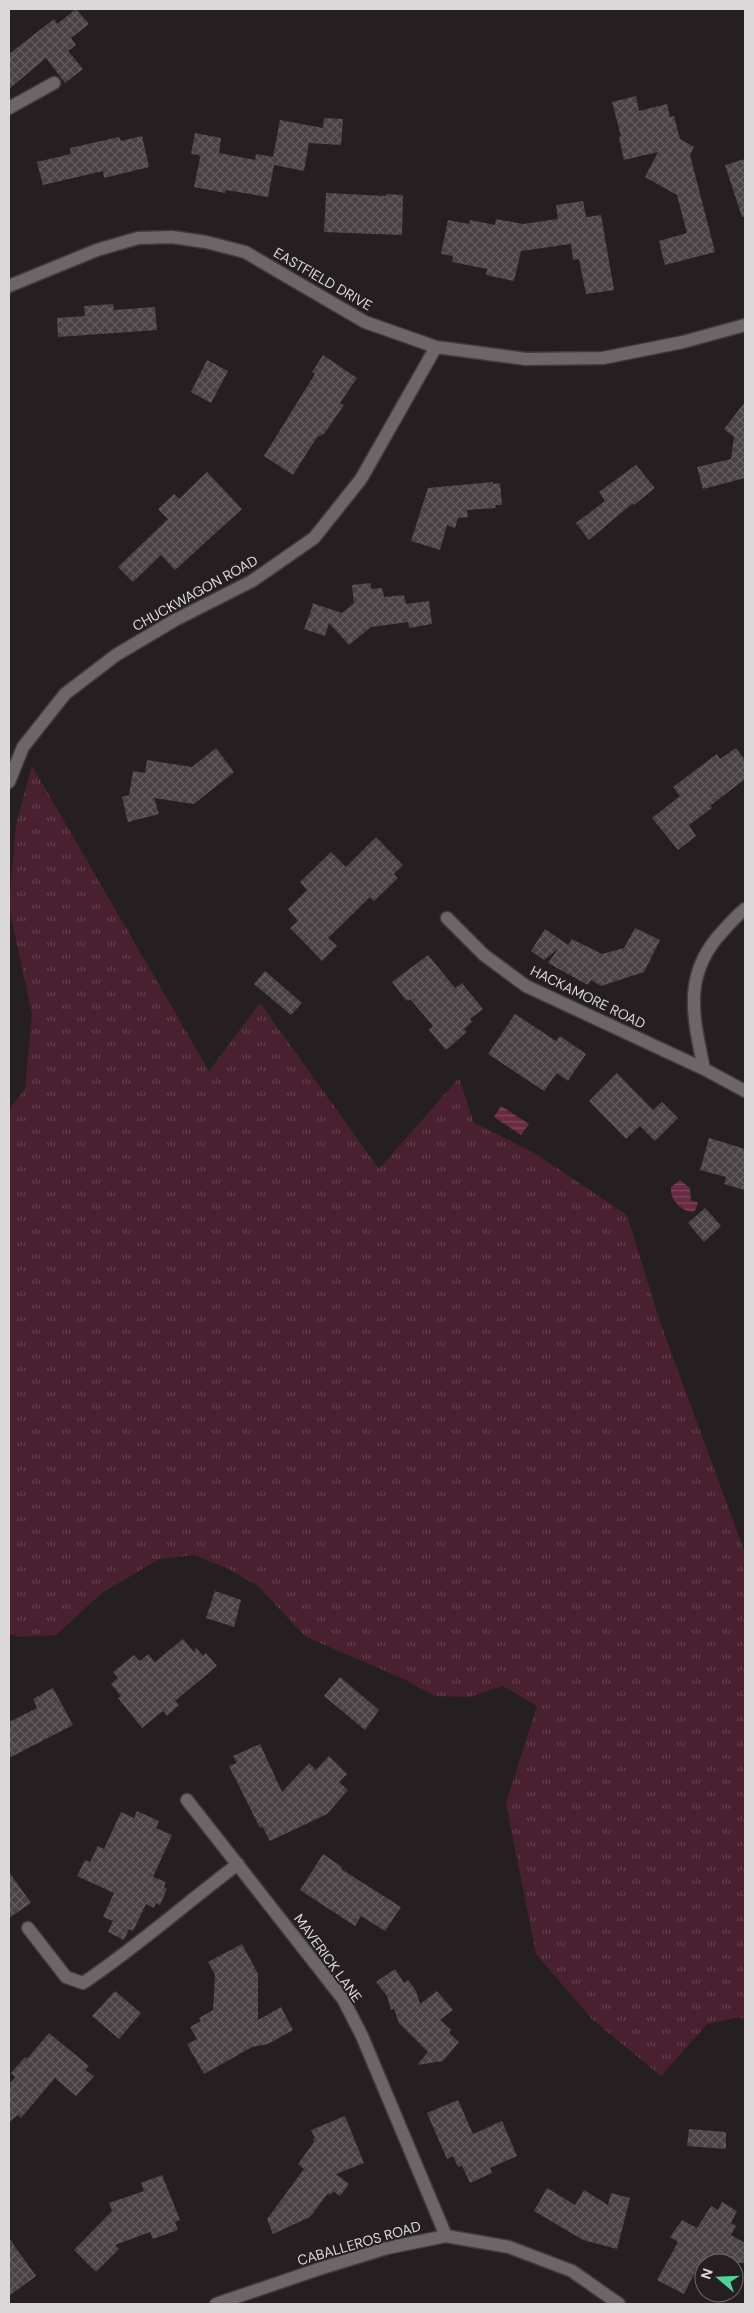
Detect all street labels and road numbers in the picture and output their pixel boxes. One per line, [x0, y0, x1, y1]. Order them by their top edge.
street label: EASTFIELD DRIVE [270, 243, 376, 315]
street label: CHUCKWAGON ROAD [129, 551, 261, 635]
street label: HACKAMORE ROAD [528, 961, 648, 1033]
street label: MAVERICK LANE [290, 1910, 366, 2006]
street label: CABALLEROS ROAD [295, 2217, 423, 2269]

